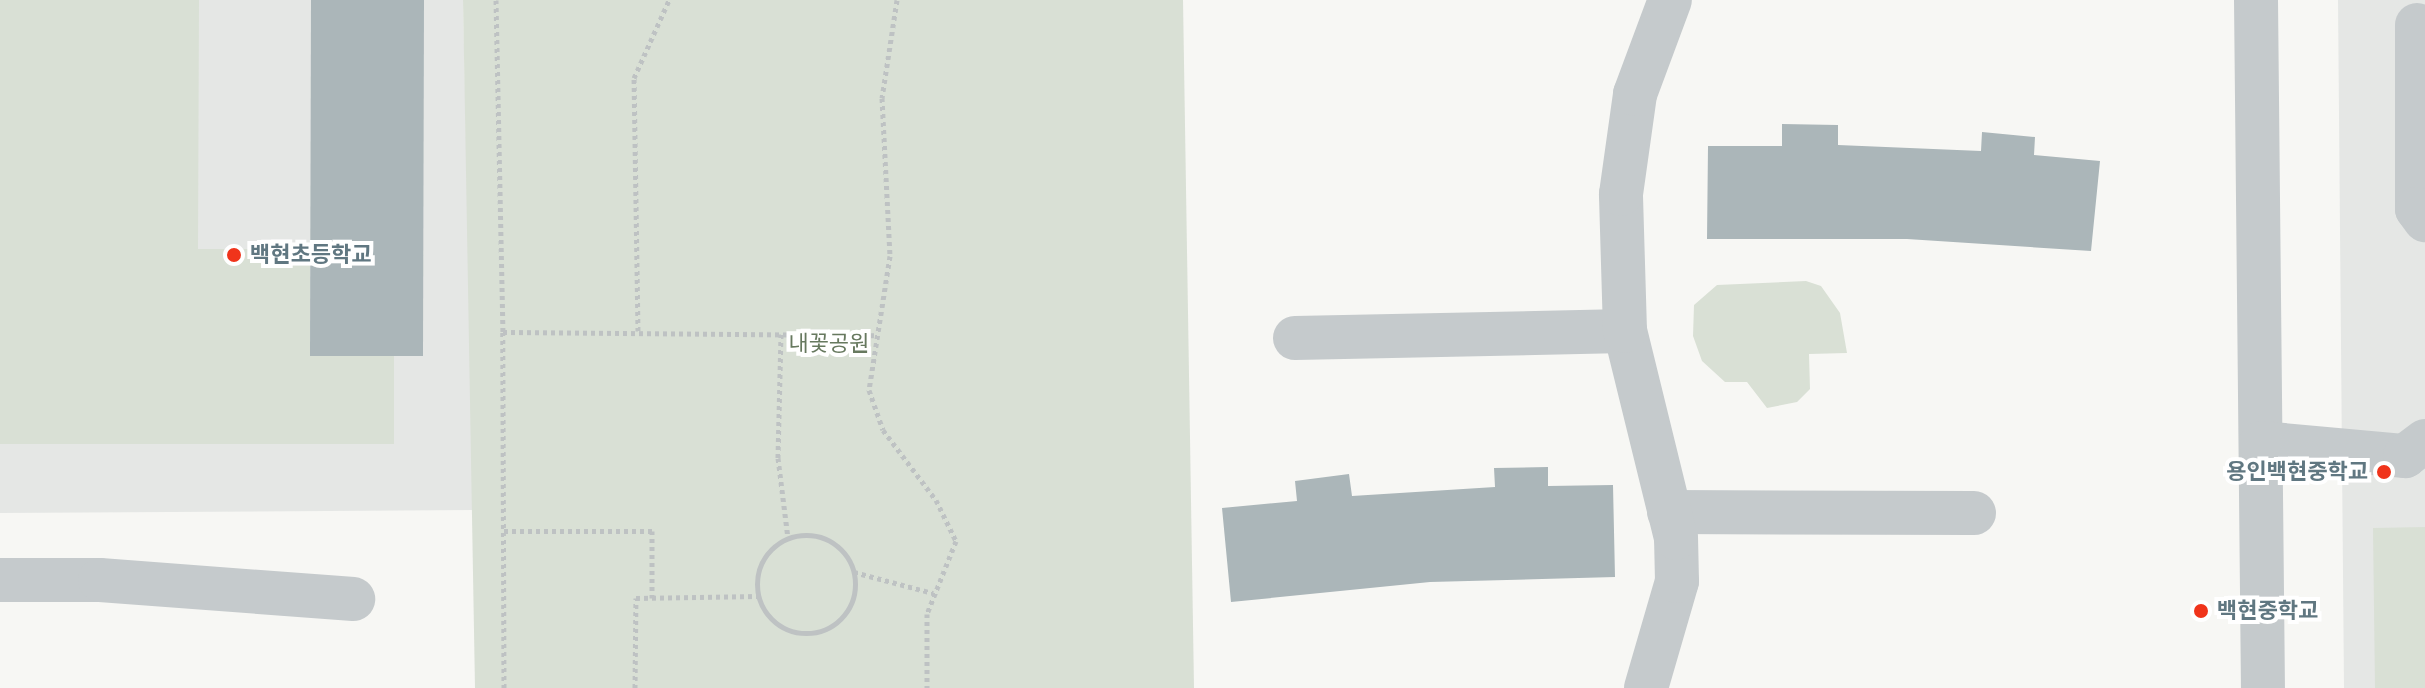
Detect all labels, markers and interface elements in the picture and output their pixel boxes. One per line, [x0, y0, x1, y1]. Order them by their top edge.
place label: 백현초등학교 [250, 242, 371, 268]
marker: 백현초등학교 [225, 246, 243, 264]
park label: 내꽃공원 [789, 331, 869, 357]
place label: 용인백현중학교 [2226, 459, 2368, 485]
marker: 용인백현중학교 [2375, 463, 2393, 481]
place label: 백현중학교 [2217, 598, 2318, 624]
marker: 백현중학교 [2192, 602, 2210, 620]

